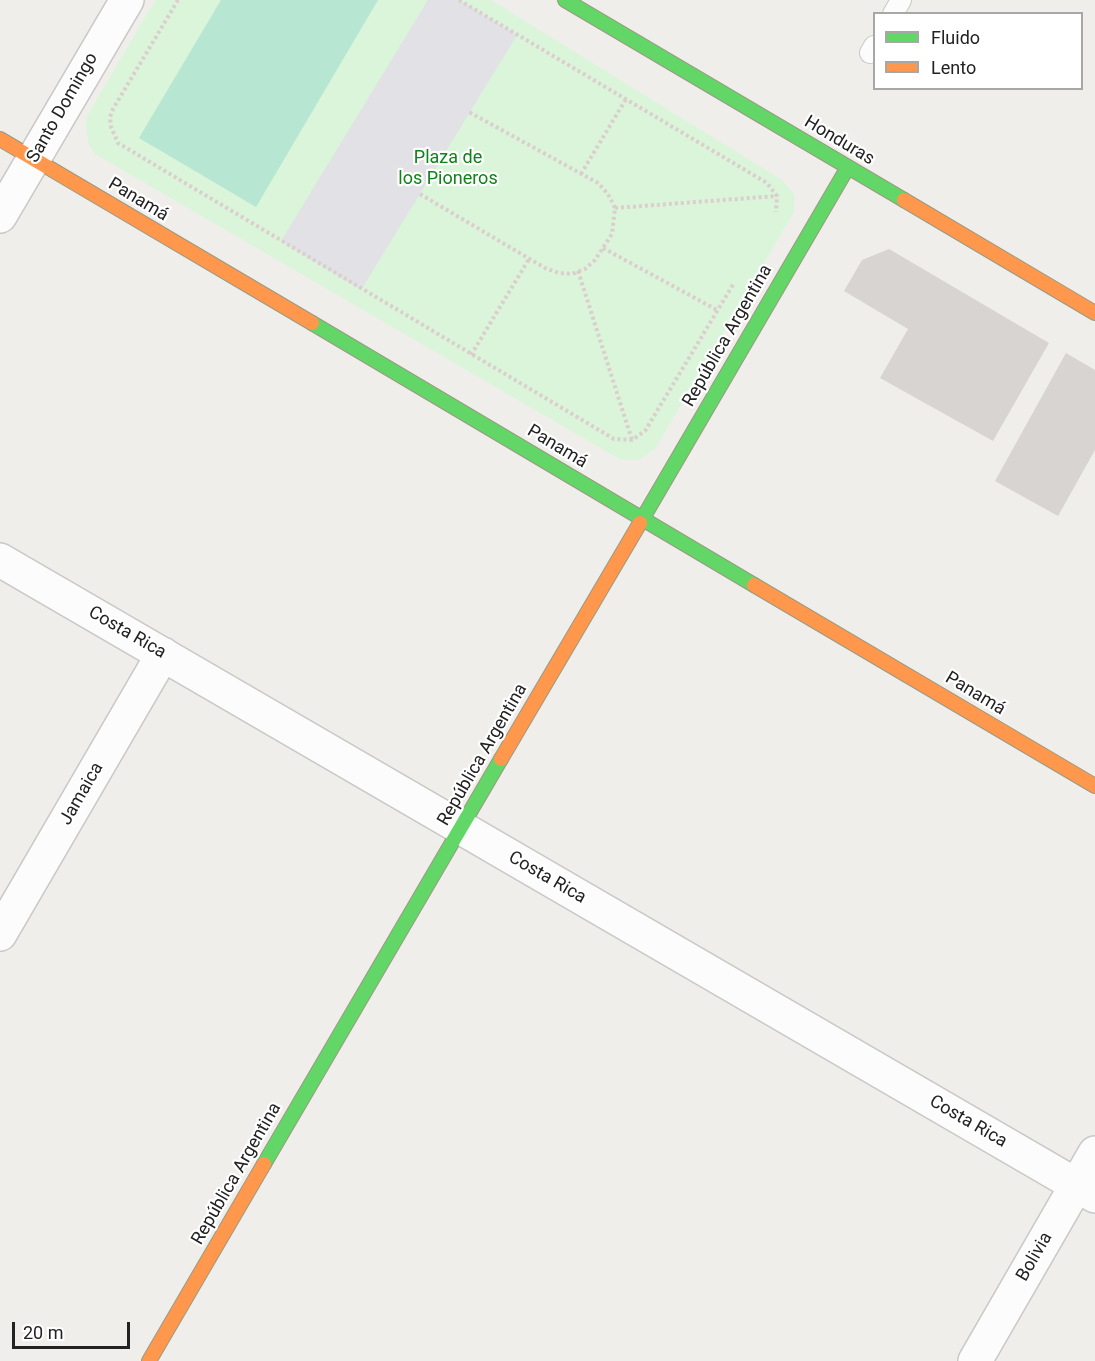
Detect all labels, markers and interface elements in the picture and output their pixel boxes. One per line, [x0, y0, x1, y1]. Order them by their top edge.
legend [873, 12, 1083, 90]
text: Fluido [931, 27, 980, 48]
street label: Santo Domingo [23, 49, 103, 167]
text: Lento [931, 57, 976, 78]
street label: Honduras [800, 112, 878, 170]
park label: Plaza de los Pioneros [398, 147, 498, 190]
street label: Panamá [104, 174, 172, 226]
street label: República Argentina [679, 261, 777, 411]
street label: Panamá [523, 421, 591, 473]
street label: Costa Rica [84, 602, 170, 664]
street label: Panamá [941, 668, 1009, 720]
street label: República Argentina [434, 680, 532, 830]
street label: Jamaica [55, 759, 109, 829]
street label: Costa Rica [504, 847, 590, 909]
street label: Costa Rica [925, 1091, 1011, 1153]
street label: República Argentina [188, 1099, 286, 1249]
street label: Bolivia [1012, 1229, 1058, 1285]
scale bar [15, 1310, 134, 1348]
text: 20 m [23, 1322, 63, 1343]

